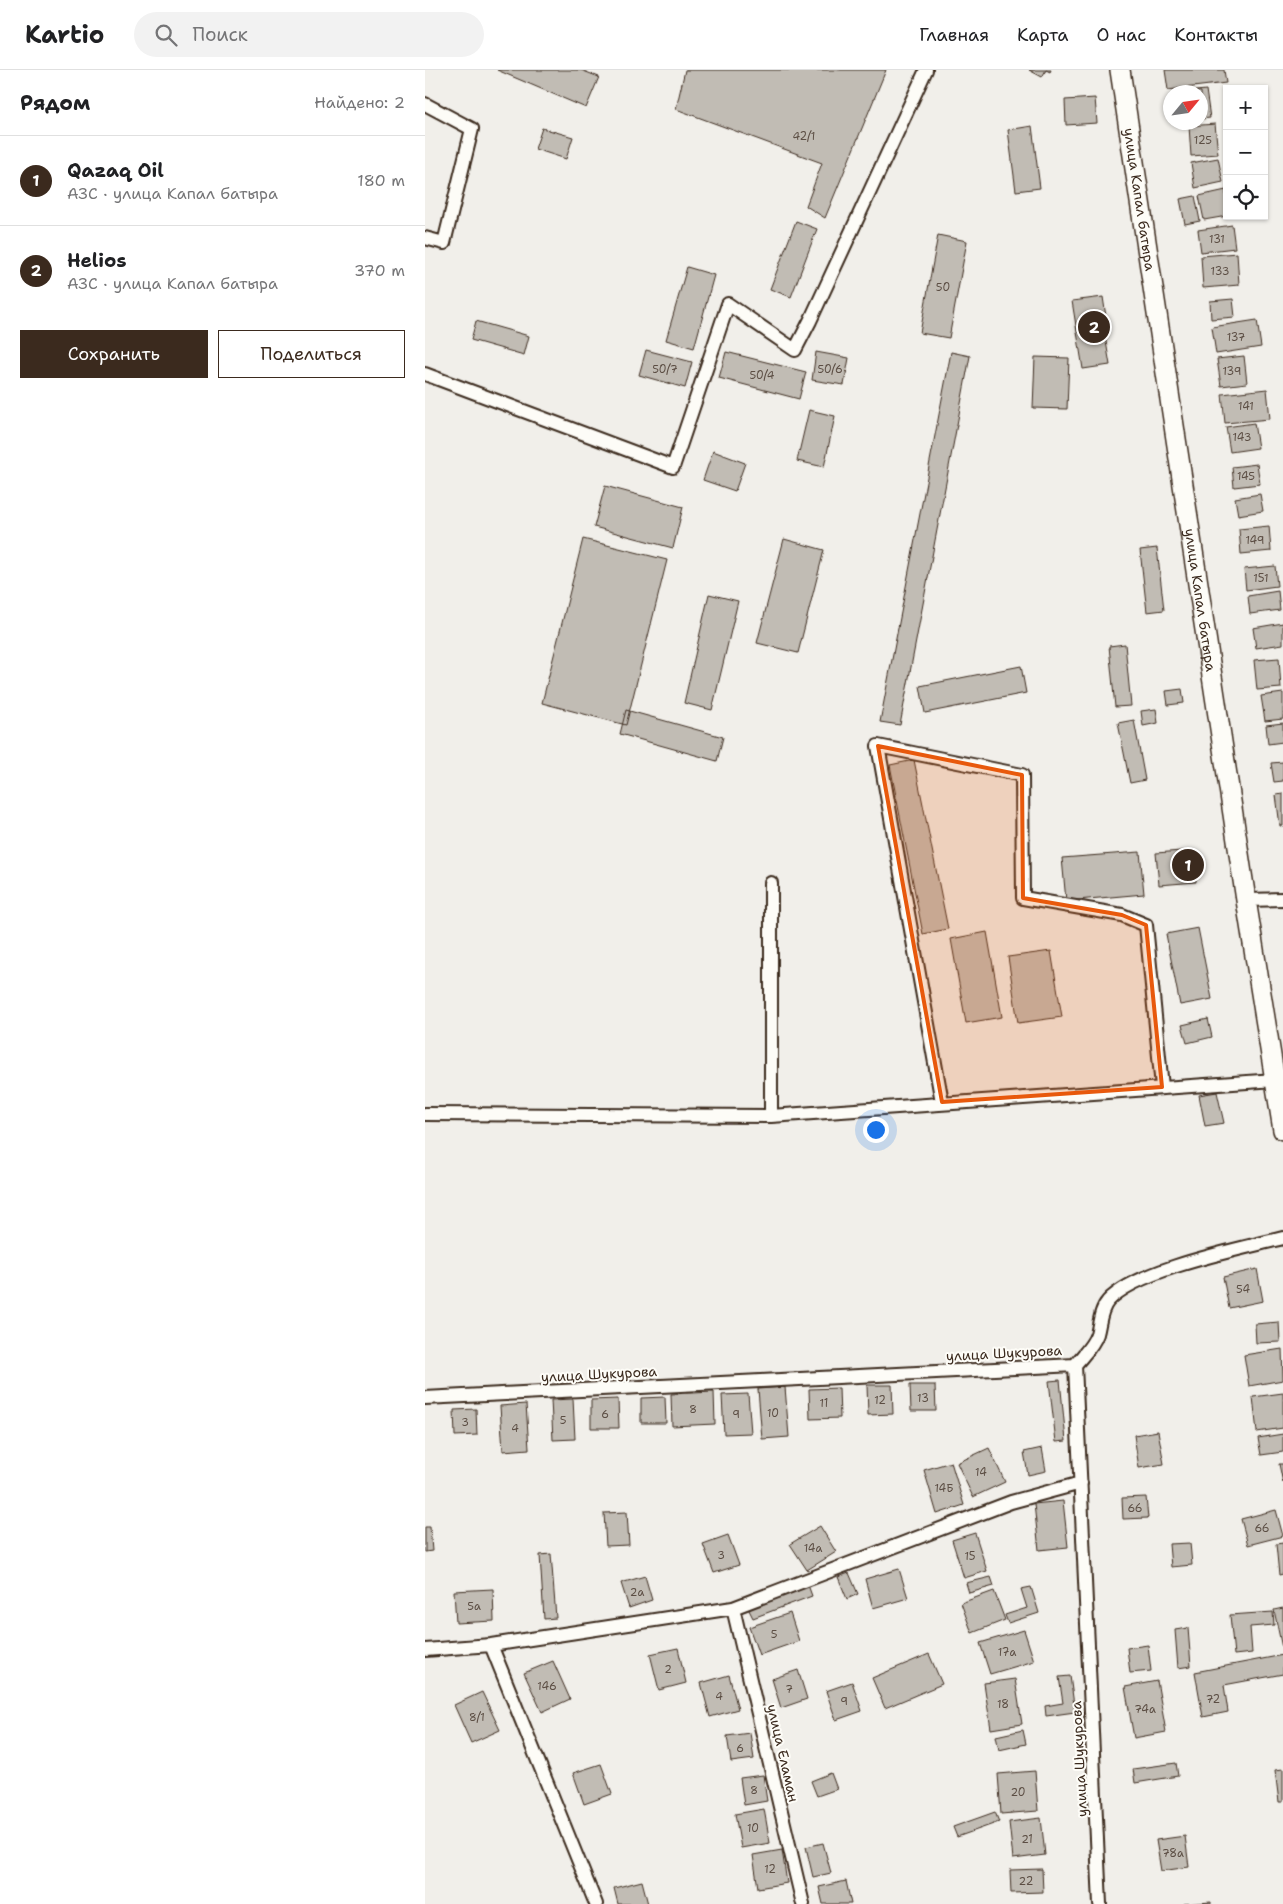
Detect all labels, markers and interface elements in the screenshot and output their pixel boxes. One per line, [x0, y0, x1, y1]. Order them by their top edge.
search box [134, 12, 484, 57]
text: Kartio [25, 19, 104, 51]
icon: search [152, 21, 180, 49]
text: Поиск [192, 22, 248, 47]
text: Главная [919, 23, 989, 47]
text: Карта [1017, 23, 1069, 47]
text: О нас [1097, 23, 1146, 47]
text: Контакты [1174, 23, 1258, 47]
north arrow [1163, 85, 1208, 130]
map controls [1223, 85, 1268, 220]
button: + [1223, 85, 1268, 130]
text: Рядом [20, 89, 90, 117]
text: Найдено: 2 [314, 92, 405, 113]
street label: улица Капал батыра [1120, 127, 1159, 273]
house number: 42/1 [793, 129, 815, 144]
button: − [1223, 130, 1268, 175]
house number: 125 [1194, 133, 1212, 148]
text: Qazaq Oil [67, 158, 164, 183]
text: 1 [32, 170, 40, 191]
text: 180 m [357, 170, 405, 191]
button: locate [1223, 175, 1268, 220]
text: АЗС · улица Капал батыра [67, 183, 278, 204]
house number: 131 [1209, 232, 1225, 247]
text: Helios [67, 248, 127, 273]
text: 2 [30, 260, 42, 281]
text: 370 m [354, 260, 405, 281]
house number: 133 [1211, 264, 1229, 279]
text: АЗС · улица Капал батыра [67, 273, 278, 294]
house number: 50 [936, 280, 950, 295]
pin: 2 [1078, 308, 1110, 346]
button: Сохранить [20, 330, 208, 378]
button: Поделиться [218, 330, 405, 378]
house number: 137 [1227, 330, 1246, 345]
house number: 50/7 [652, 362, 678, 377]
house number: 50/6 [817, 362, 843, 377]
house number: 139 [1223, 364, 1241, 379]
house number: 50/4 [749, 368, 775, 383]
house number: 141 [1238, 399, 1254, 414]
house number: 143 [1233, 430, 1251, 445]
house number: 145 [1237, 469, 1255, 484]
street label: улица Капал батыра [1181, 527, 1220, 673]
house number: 149 [1245, 533, 1265, 548]
house number: 151 [1253, 571, 1269, 586]
pin: 1 [1172, 846, 1204, 884]
your location [863, 1117, 889, 1143]
house number: 54 [1236, 1282, 1250, 1297]
street label: улица Шукурова [945, 1341, 1063, 1365]
street label: улица Шукурова [540, 1362, 658, 1386]
house number: 13 [917, 1391, 929, 1406]
house number: 12 [874, 1393, 886, 1408]
house number: 11 [820, 1396, 828, 1411]
house number: 8 [689, 1402, 697, 1417]
house number: 10 [767, 1406, 779, 1421]
house number: 6 [601, 1407, 609, 1422]
house number: 9 [732, 1407, 740, 1422]
house number: 5 [560, 1413, 567, 1428]
house number: 3 [461, 1415, 469, 1430]
house number: 4 [511, 1421, 519, 1436]
house number: 14 [975, 1465, 987, 1480]
house number: 14Б [934, 1481, 954, 1496]
house number: 66 [1127, 1501, 1143, 1516]
house number: 66 [1254, 1521, 1270, 1536]
house number: 14а [804, 1541, 822, 1556]
house number: 3 [717, 1548, 725, 1563]
house number: 15 [964, 1549, 976, 1564]
house number: 2а [630, 1585, 644, 1600]
house number: 5а [467, 1599, 481, 1614]
house number: 5 [771, 1627, 778, 1642]
house number: 17а [998, 1645, 1016, 1660]
house number: 2 [664, 1662, 672, 1677]
house number: 146 [537, 1679, 557, 1694]
house number: 7 [785, 1682, 793, 1697]
house number: 4 [715, 1689, 723, 1704]
house number: 72 [1206, 1692, 1220, 1707]
house number: 9 [840, 1694, 848, 1709]
house number: 18 [997, 1697, 1009, 1712]
street label: улица Шукурова [1067, 1700, 1091, 1818]
street label: улица Еламан [763, 1702, 803, 1804]
house number: 74а [1134, 1702, 1156, 1717]
house number: 8/1 [469, 1710, 485, 1725]
house number: 6 [736, 1741, 744, 1756]
house number: 8 [750, 1783, 758, 1798]
house number: 20 [1010, 1785, 1026, 1800]
house number: 10 [747, 1821, 759, 1836]
house number: 21 [1021, 1832, 1033, 1847]
house number: 78а [1162, 1846, 1184, 1861]
house number: 12 [764, 1862, 776, 1877]
house number: 22 [1019, 1874, 1033, 1889]

